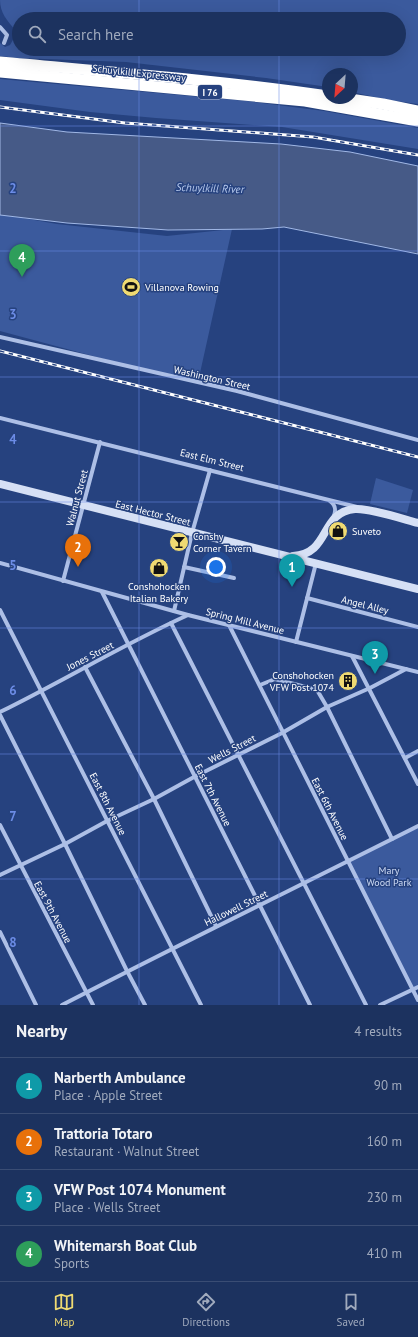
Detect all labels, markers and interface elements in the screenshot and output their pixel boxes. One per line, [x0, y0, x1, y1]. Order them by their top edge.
search box [12, 12, 406, 56]
icon: search [26, 23, 48, 45]
text: Search here [58, 25, 134, 44]
street label: Schuylkill Expressway [92, 62, 187, 84]
north arrow [322, 68, 358, 104]
road number: I 76 [198, 85, 222, 99]
text: 2 [9, 180, 17, 197]
water label: Schuylkill River [176, 180, 246, 196]
pin: 4 [9, 244, 35, 277]
sports icon: Villanova Rowing [120, 276, 142, 298]
place label: Villanova Rowing [144, 281, 219, 294]
text: 3 [9, 306, 17, 323]
street label: Washington Street [172, 363, 252, 393]
text: 4 [9, 431, 17, 448]
street label: East Elm Street [179, 446, 246, 474]
street label: Walnut Street [63, 468, 91, 528]
street label: East Hector Street [114, 497, 193, 529]
shop icon: Suveto [327, 520, 349, 542]
place label: Suveto [352, 525, 381, 538]
place label: Conshy Corner Tavern [193, 530, 252, 555]
bar icon: Conshy Corner Tavern [168, 531, 190, 553]
pin: 2 [65, 534, 91, 567]
pin: 1 [279, 554, 305, 587]
text: 5 [9, 557, 17, 574]
shop icon: Conshohocken Italian Bakery [148, 557, 170, 579]
your location [206, 557, 226, 577]
place label: Conshohocken Italian Bakery [128, 580, 190, 605]
street label: Angel Alley [340, 593, 390, 617]
street label: Spring Mill Avenue [204, 605, 286, 637]
street label: Jones Street [63, 638, 116, 674]
pin: 3 [362, 641, 388, 674]
place label: Conshohocken VFW Post 1074 [269, 669, 335, 694]
building icon: Conshohocken VFW Post 1074 [337, 670, 359, 692]
text: 6 [9, 682, 17, 699]
street label: Wells Street [206, 731, 258, 766]
street label: East 7th Avenue [192, 762, 234, 828]
street label: East 8th Avenue [87, 771, 129, 837]
street label: East 6th Avenue [309, 776, 351, 842]
text: 7 [9, 808, 17, 825]
park label: Mary Wood Park [366, 864, 412, 889]
street label: East 9th Avenue [31, 879, 75, 945]
street label: Hallowell Street [202, 887, 270, 929]
text: 8 [9, 934, 17, 951]
text: Nearby [16, 1020, 67, 1042]
text: 4 results [354, 1023, 402, 1040]
text: Narberth Ambulance [54, 1068, 186, 1087]
text: 1 [25, 1077, 33, 1094]
text: 90 m [374, 1077, 402, 1094]
text: Place · Apple Street [54, 1087, 162, 1104]
text: Trattoria Totaro [54, 1124, 153, 1143]
text: 2 [25, 1133, 33, 1150]
text: 160 m [367, 1133, 402, 1150]
text: Restaurant · Walnut Street [54, 1143, 199, 1160]
text: VFW Post 1074 Monument [54, 1180, 226, 1199]
text: 3 [25, 1189, 33, 1206]
text: 230 m [367, 1189, 402, 1206]
text: Place · Wells Street [54, 1199, 160, 1216]
text: Whitemarsh Boat Club [54, 1236, 197, 1255]
text: 4 [25, 1245, 33, 1262]
text: 410 m [367, 1245, 402, 1262]
text: Sports [54, 1255, 90, 1272]
tab: Map [53, 1291, 75, 1329]
tab: Directions [182, 1291, 230, 1329]
tab: Saved [337, 1291, 365, 1329]

